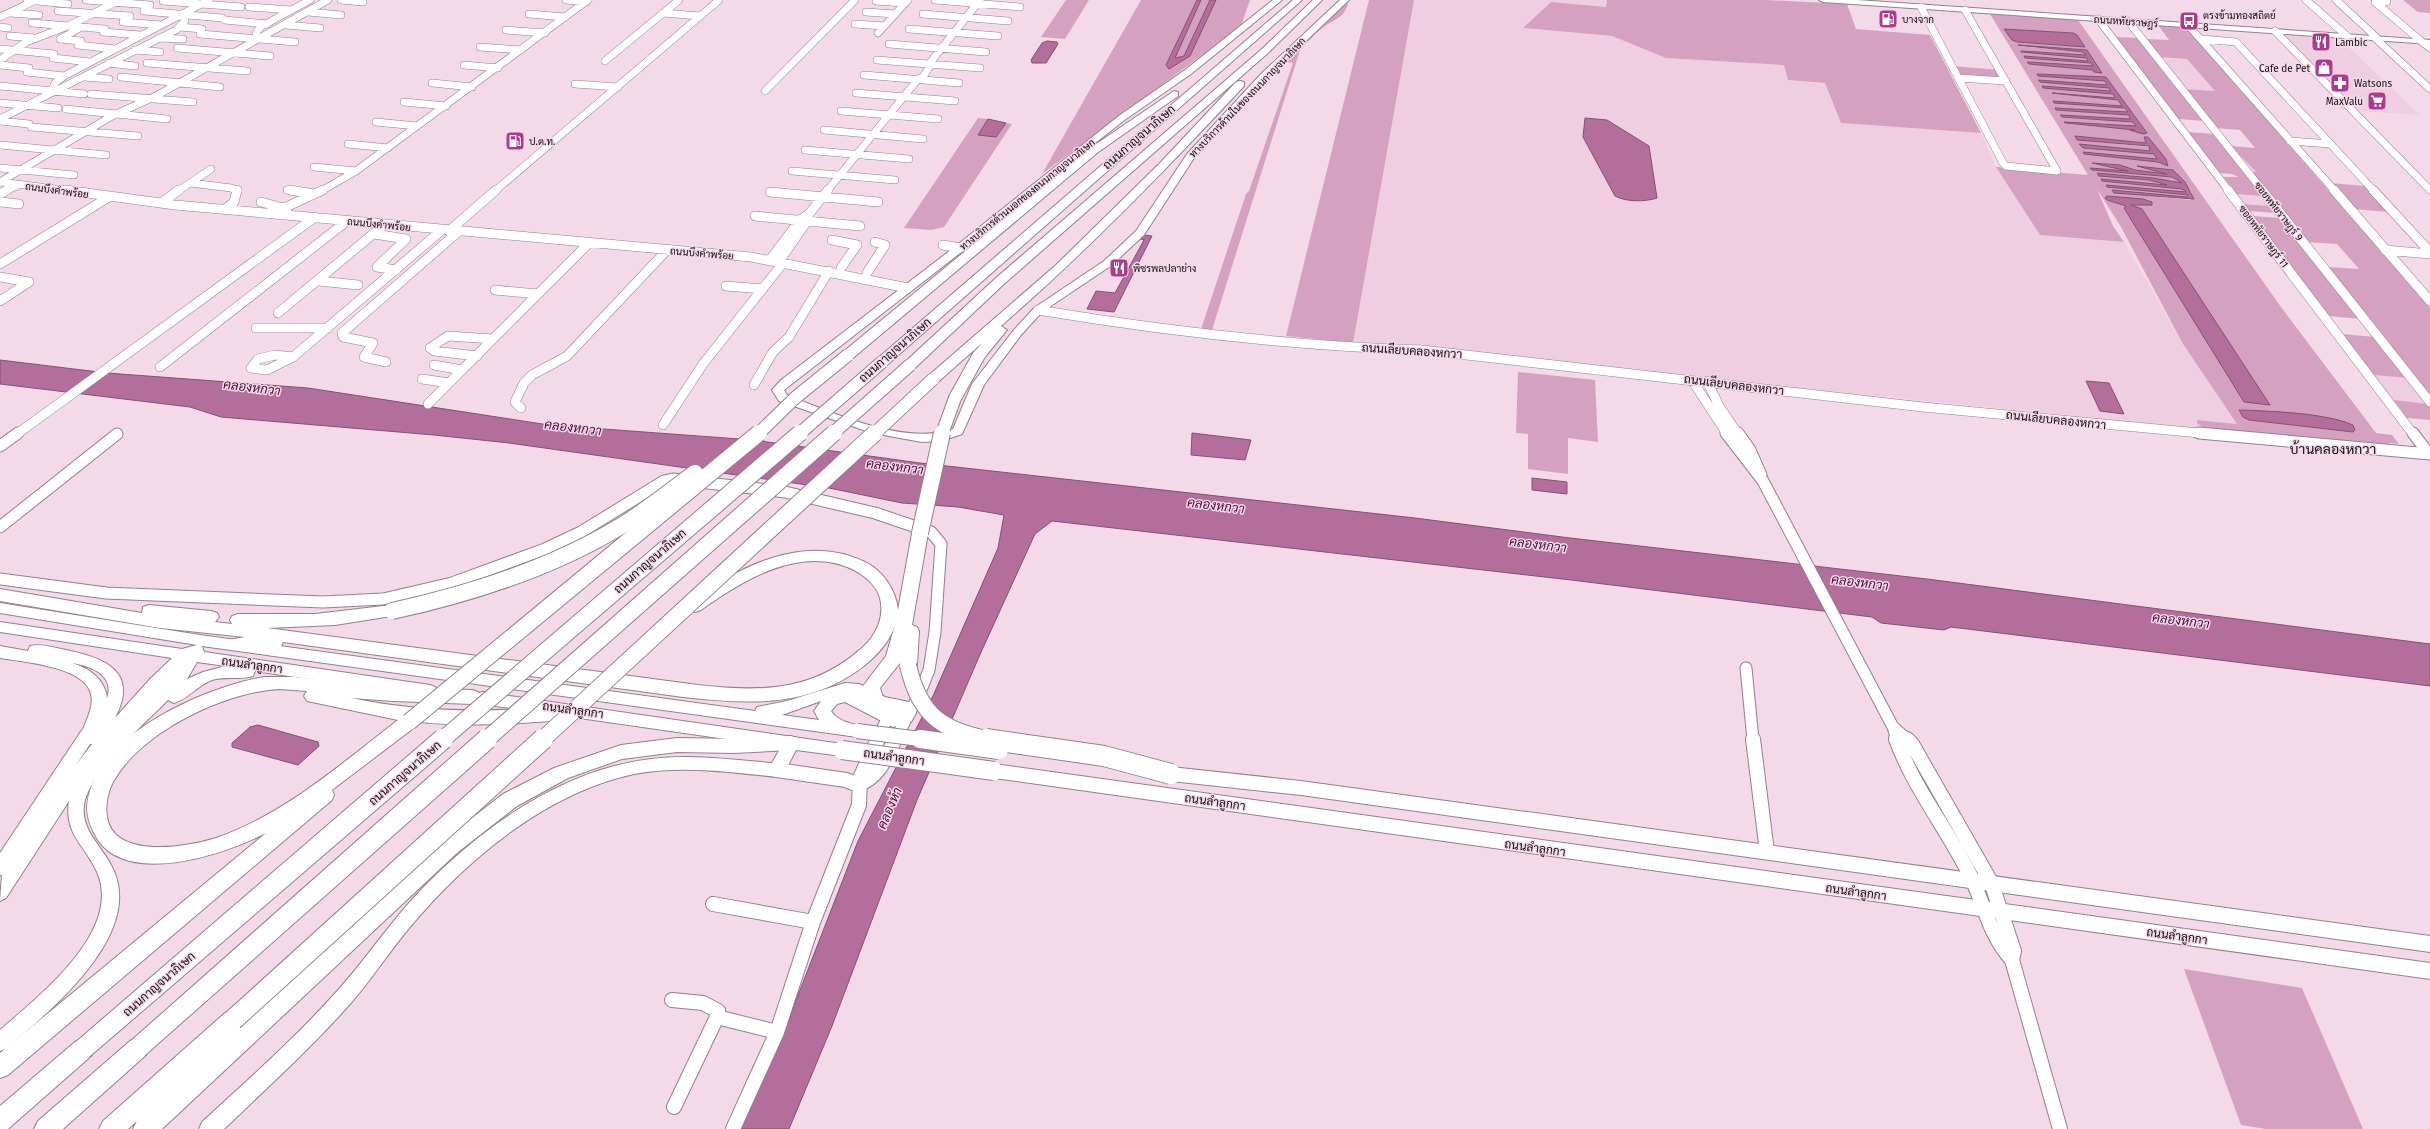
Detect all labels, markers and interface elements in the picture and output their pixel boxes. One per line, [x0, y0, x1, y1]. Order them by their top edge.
fuel station icon: บางจาก [1877, 8, 1899, 30]
place label: ตรงข้ามทองสถิตย์ 8 [2203, 8, 2276, 34]
bus stop icon: ตรงข้ามทองสถิตย์ 8 [2178, 10, 2200, 32]
street label: ถนนหทัยราษฎร์ [2093, 12, 2159, 31]
place label: บางจาก [1902, 14, 1934, 26]
restaurant icon: Lambic [2310, 31, 2332, 53]
street label: ทางบริการด้านในของถนนกาญจนาภิเษก [1186, 34, 1309, 160]
place label: Lambic [2335, 37, 2368, 49]
shop icon: Cafe de Pet [2313, 57, 2335, 79]
place label: Cafe de Pet [2259, 63, 2310, 75]
pharmacy icon: Watsons [2329, 72, 2351, 94]
place label: Watsons [2354, 78, 2392, 90]
supermarket icon: MaxValu [2366, 90, 2388, 112]
place label: MaxValu [2326, 96, 2363, 108]
street label: ถนนกาญจนาภิเษก [1100, 102, 1178, 172]
fuel station icon: ป.ต.ท. [504, 130, 526, 152]
place label: ป.ต.ท. [529, 136, 555, 148]
street label: ทางบริการด้านนอกของถนนกาญจนาภิเษก [957, 136, 1098, 253]
street label: ซอยหทัยราษฎร์ 9 [2251, 178, 2307, 244]
street label: ถนนบึงคำพร้อย [24, 180, 90, 201]
street label: ซอยหทัยราษฎร์ 11 [2235, 202, 2292, 271]
street label: ถนนบึงคำพร้อย [346, 215, 411, 234]
street label: ถนนบึงคำพร้อย [669, 244, 734, 263]
restaurant icon: พิชรพลปลาย่าง [1108, 257, 1130, 279]
place label: พิชรพลปลาย่าง [1133, 262, 1196, 275]
street label: ถนนกาญจนาภิเษก [856, 315, 934, 385]
street label: ถนนเลียบคลองหกวา [1361, 340, 1463, 361]
street label: ถนนเลียบคลองหกวา [1683, 371, 1785, 398]
water label: คลองหกวา [222, 377, 281, 398]
street label: ถนนเลียบคลองหกวา [2005, 407, 2107, 432]
water label: คลองหกวา [543, 417, 602, 438]
district label: บ้านคลองหกวา [2290, 440, 2376, 458]
water label: คลองหกวา [865, 456, 924, 477]
water label: คลองหกวา [1186, 495, 1245, 516]
street label: ถนนกาญจนาภิเษก [611, 526, 689, 596]
water label: คลองหกวา [1508, 534, 1567, 555]
water label: คลองหกวา [1830, 572, 1889, 593]
water label: คลองหกวา [2151, 610, 2210, 631]
street label: ถนนลำลูกกา [220, 654, 284, 677]
street label: ถนนลำลูกกา [541, 699, 605, 722]
street label: ถนนกาญจนาภิเษก [366, 738, 444, 808]
street label: ถนนลำลูกกา [862, 746, 926, 769]
water label: คลองห้า [873, 785, 905, 831]
street label: ถนนลำลูกกา [1183, 791, 1247, 814]
street label: ถนนลำลูกกา [1503, 837, 1567, 860]
street label: ถนนลำลูกกา [1824, 881, 1888, 904]
street label: ถนนลำลูกกา [2145, 925, 2209, 948]
street label: ถนนกาญจนาภิเษก [120, 949, 198, 1019]

